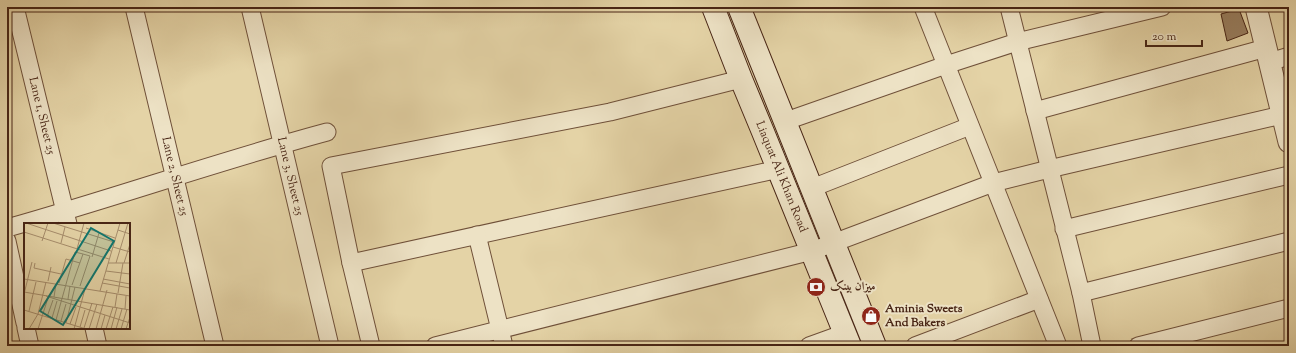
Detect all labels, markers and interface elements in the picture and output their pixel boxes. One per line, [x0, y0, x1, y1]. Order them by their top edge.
scale bar [1146, 22, 1202, 48]
text: 20 m [1152, 28, 1177, 46]
street label: Lane 1, Sheet 25 [23, 75, 60, 156]
street label: Liaquat Ali Khan Road [750, 118, 812, 235]
street label: Lane 2, Sheet 25 [156, 135, 193, 218]
street label: Lane 3, Sheet 25 [272, 135, 308, 217]
inset map [24, 223, 130, 329]
bank icon: میزان بینک [805, 276, 827, 298]
place label: میزان بینک [830, 278, 876, 296]
place label: Aminia Sweets And Bakers [884, 300, 963, 332]
shop icon: Aminia Sweets And Bakers [860, 305, 882, 327]

